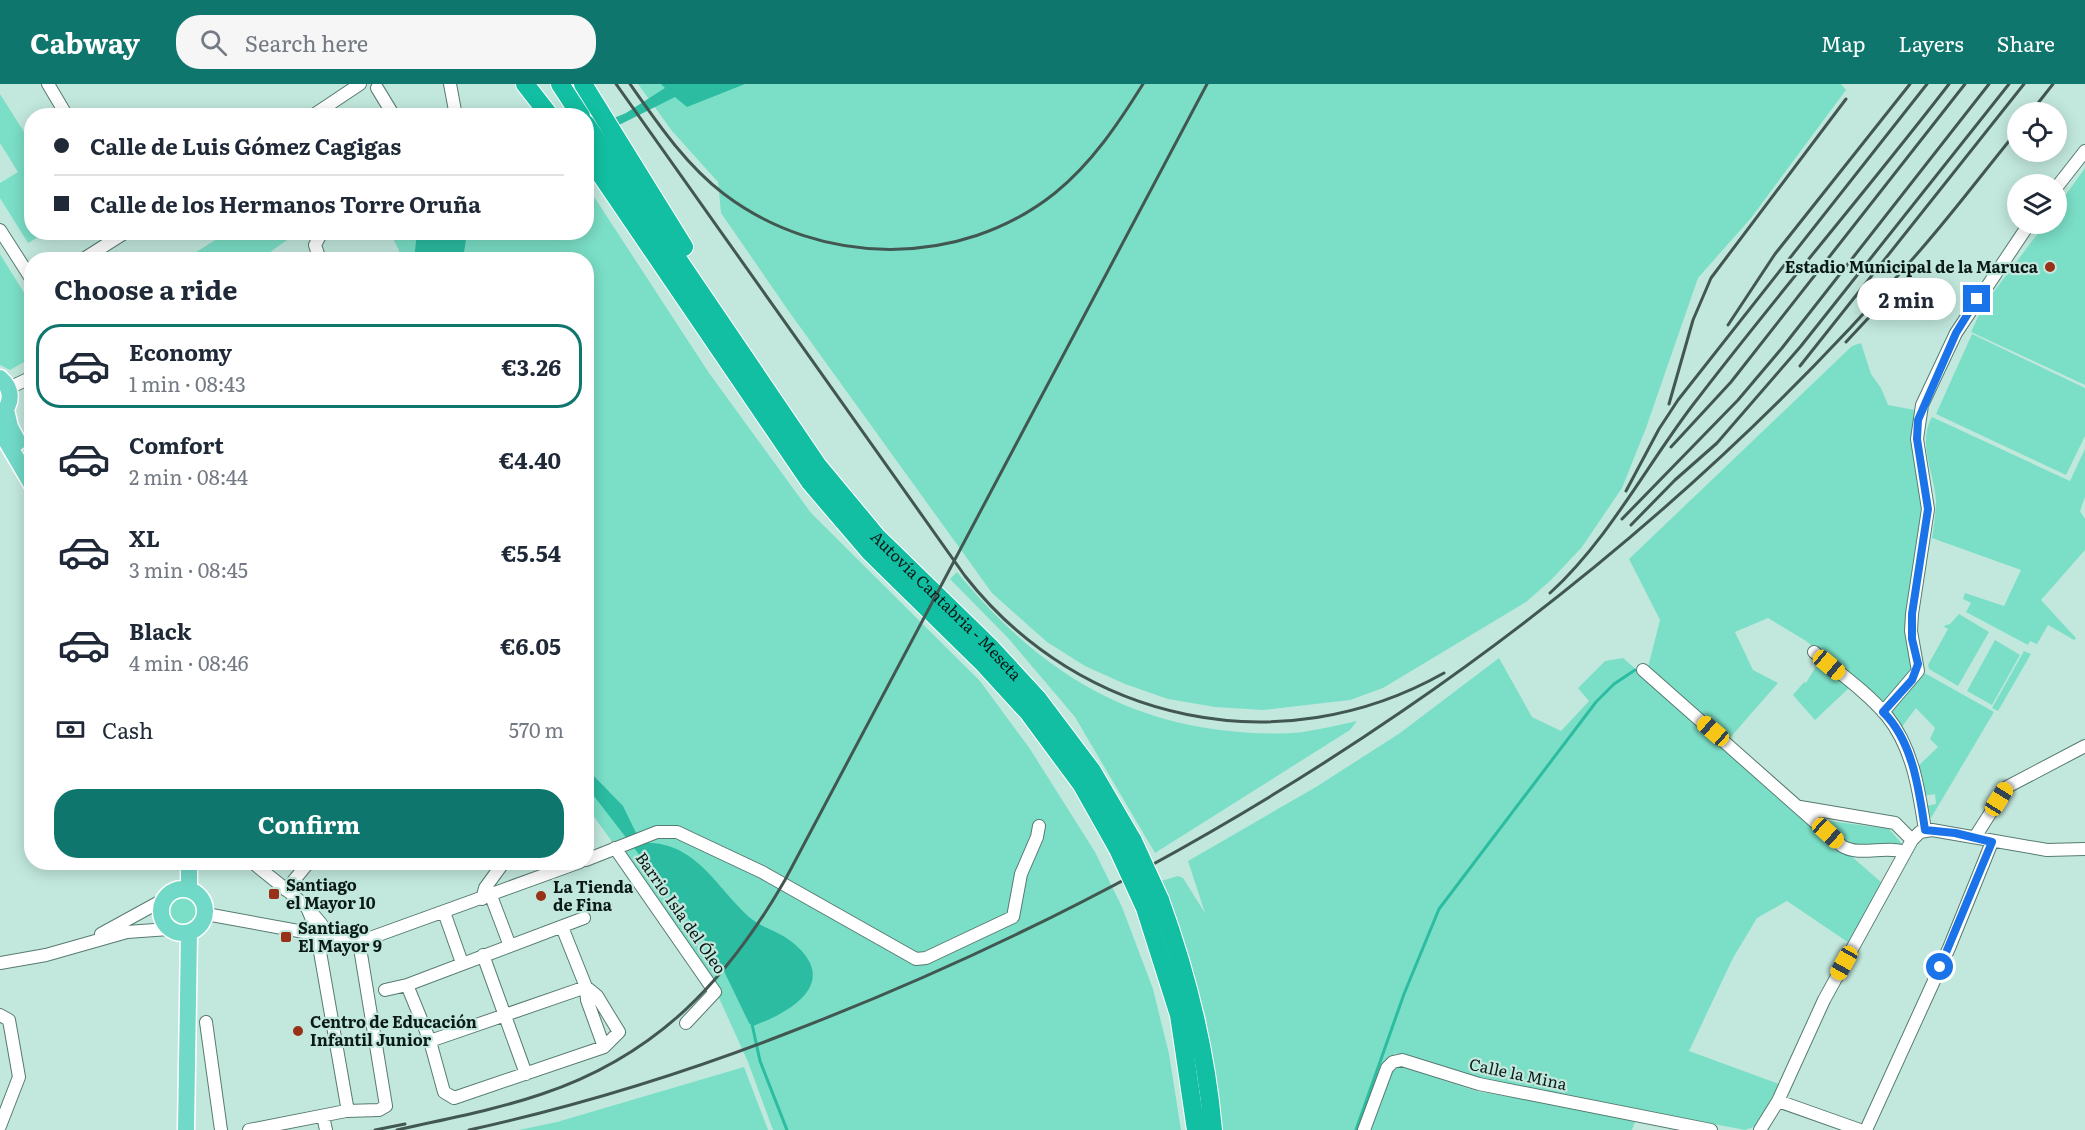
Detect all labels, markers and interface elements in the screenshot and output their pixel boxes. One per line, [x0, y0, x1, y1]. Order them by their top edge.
search box [176, 15, 596, 69]
text: Cabway [30, 21, 140, 63]
icon: search [197, 26, 230, 59]
text: Search here [245, 26, 368, 59]
text: Map [1821, 27, 1866, 58]
text: Layers [1899, 27, 1964, 58]
text: Share [1997, 27, 2055, 58]
map controls [2007, 102, 2067, 234]
button: locate [2007, 102, 2067, 162]
text: Calle de Luis Gómez Cagigas [90, 129, 401, 162]
button: layers [2007, 174, 2067, 234]
text: Calle de los Hermanos Torre Oruña [90, 187, 481, 220]
place label: Estadio Municipal de la Maruca [1785, 254, 2039, 278]
marker: Estadio Municipal de la Maruca [2043, 260, 2057, 274]
text: Choose a ride [54, 268, 237, 308]
callout: 2 min [1857, 278, 1956, 320]
text: 2 min [1879, 284, 1934, 314]
route end [1963, 285, 1990, 312]
text: Economy [129, 335, 232, 368]
icon: car [57, 339, 111, 393]
text: €3.26 [502, 350, 561, 383]
text: 1 min · 08:43 [129, 368, 246, 398]
text: Comfort [129, 428, 224, 461]
icon: car [57, 432, 111, 486]
text: €4.40 [499, 443, 561, 476]
text: 2 min · 08:44 [129, 461, 248, 491]
text: XL [129, 521, 160, 554]
street label: Autovía Cantabria - Meseta [866, 524, 1028, 686]
icon: car [57, 525, 111, 579]
text: €5.54 [501, 536, 561, 569]
text: 3 min · 08:45 [129, 554, 248, 584]
text: Black [129, 614, 191, 647]
icon: car [57, 618, 111, 672]
text: €6.05 [500, 629, 561, 662]
text: 4 min · 08:46 [129, 647, 249, 677]
car [1809, 647, 1849, 683]
car [1694, 712, 1732, 750]
icon: cash [54, 713, 87, 746]
text: Cash [102, 713, 153, 746]
text: 570 m [509, 714, 564, 744]
car [1982, 779, 2016, 819]
button: Confirm [54, 789, 564, 858]
car [1809, 814, 1847, 852]
street label: Barrio Isla del Óleo [631, 846, 733, 978]
place label: Santiago el Mayor 10 [286, 872, 376, 914]
place label: La Tienda de Fina [553, 874, 634, 916]
marker: Santiago el Mayor 10 [267, 887, 281, 901]
marker: La Tienda de Fina [534, 889, 548, 903]
place label: Santiago El Mayor 9 [298, 915, 382, 957]
marker: Santiago El Mayor 9 [279, 930, 293, 944]
car [1827, 943, 1861, 983]
route start [1926, 953, 1953, 980]
place label: Centro de Educación Infantil Junior [310, 1009, 477, 1051]
marker: Centro de Educación Infantil Junior [291, 1024, 305, 1038]
street label: Calle la Mina [1467, 1051, 1570, 1095]

